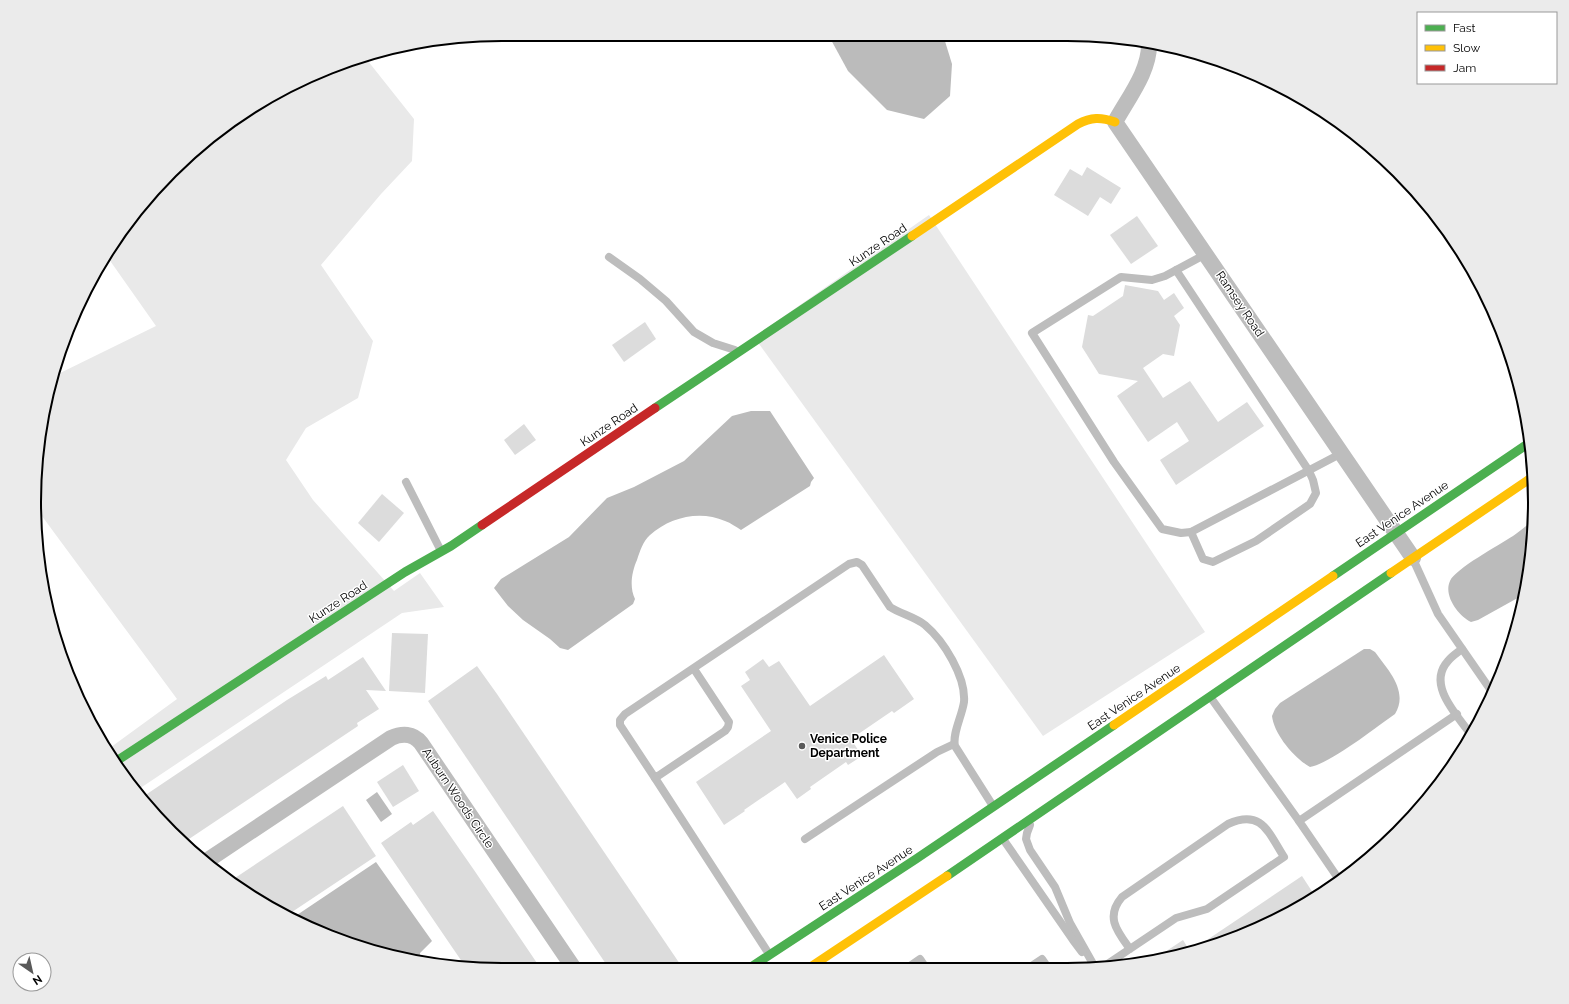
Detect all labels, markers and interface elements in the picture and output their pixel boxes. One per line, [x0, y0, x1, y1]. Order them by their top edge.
legend [1417, 12, 1557, 84]
text: Fast [1453, 21, 1476, 35]
text: Slow [1453, 41, 1480, 55]
text: Jam [1453, 61, 1476, 75]
street label: Kunze Road [847, 221, 909, 269]
street label: Ramsey Road [1213, 269, 1267, 339]
street label: Kunze Road [578, 401, 640, 449]
street label: East Venice Avenue [1353, 478, 1451, 550]
street label: Kunze Road [306, 578, 370, 626]
street label: East Venice Avenue [1085, 661, 1183, 733]
place label: Venice Police Department [810, 732, 887, 760]
marker: Venice Police Department [797, 741, 807, 751]
street label: Auburn Woods Circle [419, 745, 497, 851]
street label: East Venice Avenue [817, 843, 915, 913]
north arrow [12, 952, 52, 992]
text: N [30, 972, 44, 988]

